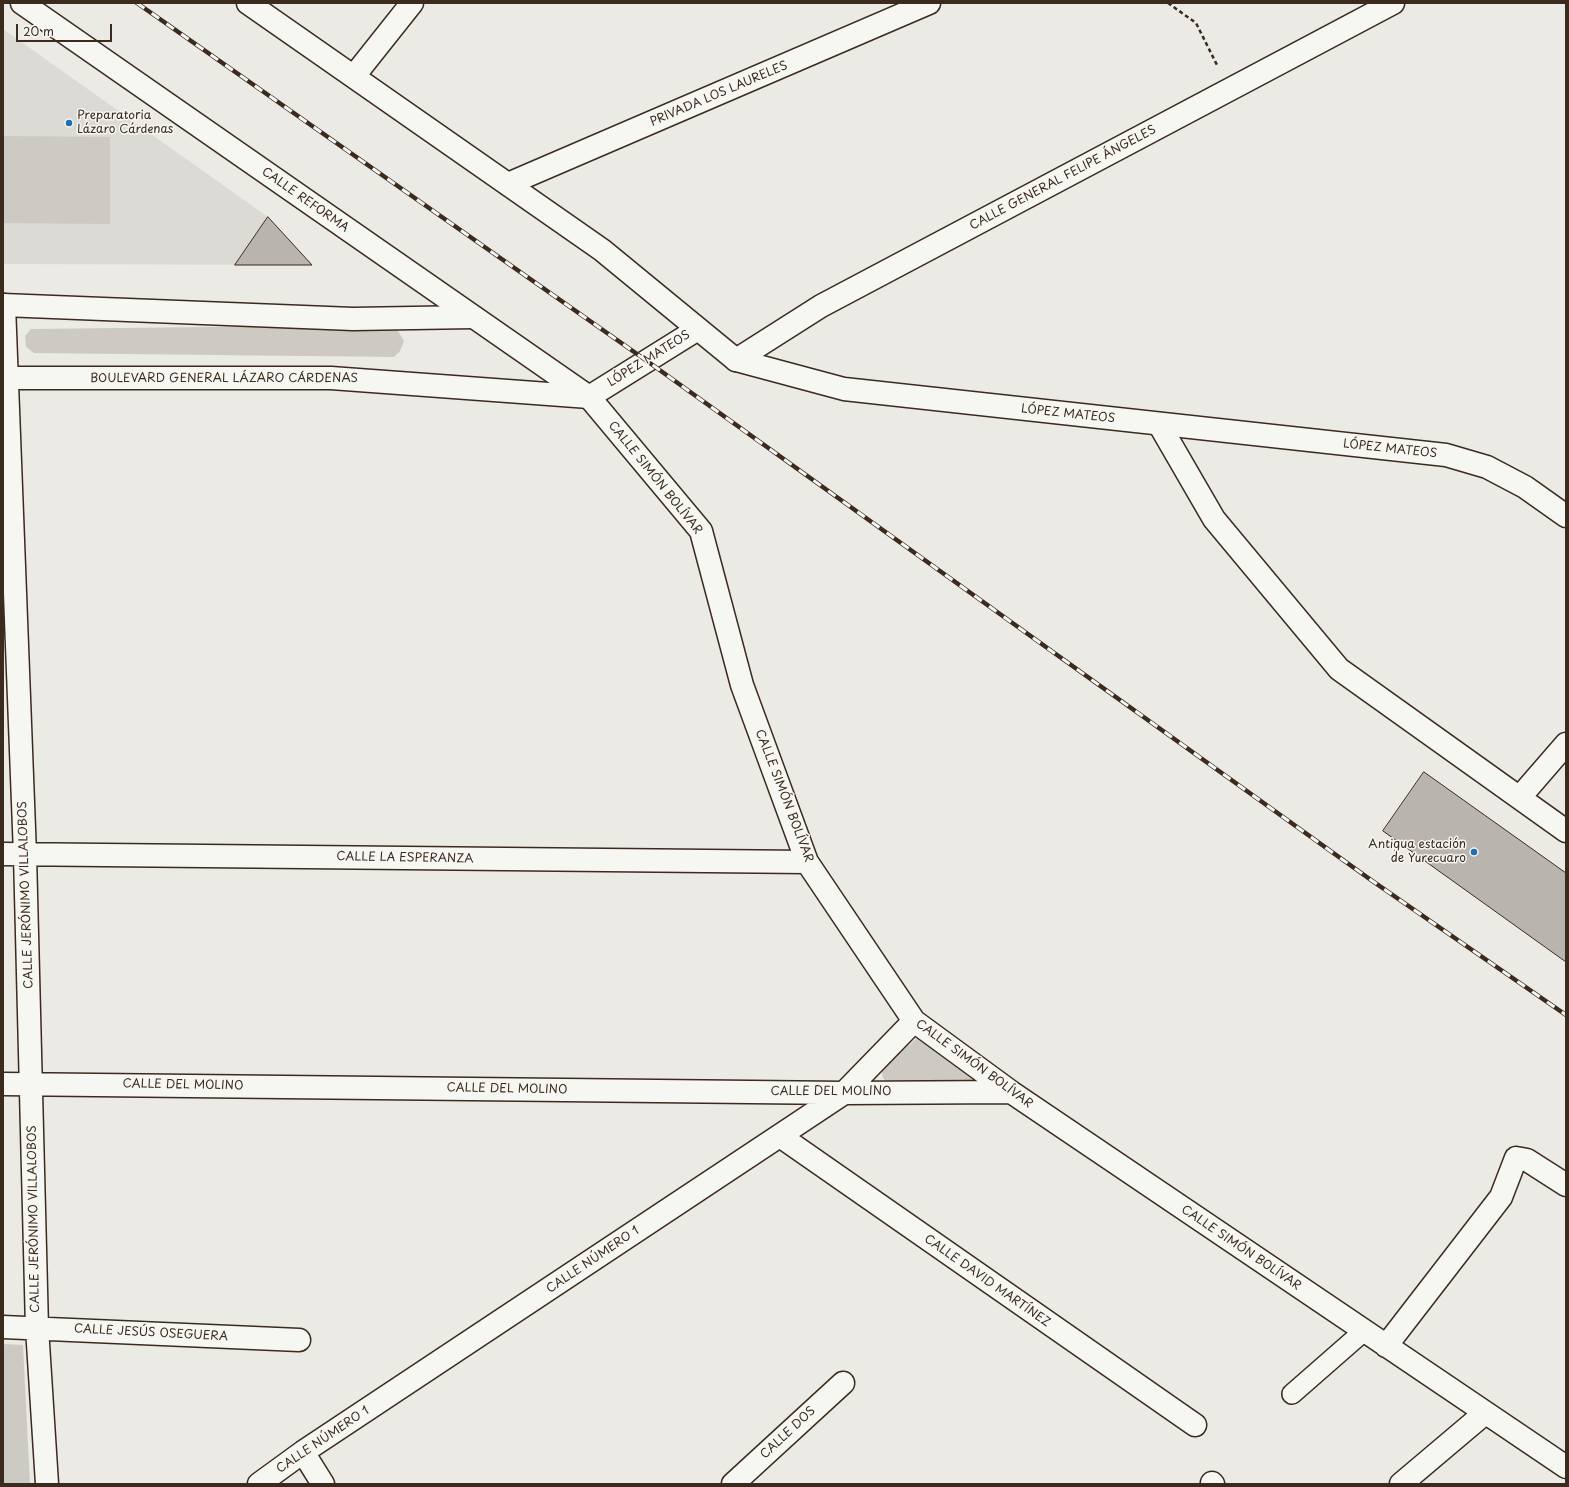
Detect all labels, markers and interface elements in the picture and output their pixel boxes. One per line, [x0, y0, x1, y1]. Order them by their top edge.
scale bar [18, 16, 114, 42]
text: 20 m [23, 22, 54, 40]
street label: PRIVADA LOS LAURELES [648, 58, 790, 130]
place label: Preparatoria Lázaro Cárdenas [77, 109, 173, 137]
marker: Preparatoria Lázaro Cárdenas [64, 118, 74, 128]
street label: CALLE GENERAL FELIPE ÁNGELES [967, 123, 1159, 233]
street label: CALLE REFORMA [259, 165, 351, 235]
street label: LÓPEZ MATEOS [605, 328, 693, 390]
street label: BOULEVARD GENERAL LÁZARO CÁRDENAS [90, 372, 358, 386]
street label: LÓPEZ MATEOS [1020, 402, 1116, 426]
street label: CALLE SIMÓN BOLÍVAR [605, 419, 705, 537]
street label: LÓPEZ MATEOS [1342, 437, 1438, 461]
street label: CALLE SIMÓN BOLÍVAR [752, 727, 816, 865]
street label: CALLE JERÓNIMO VILLALOBOS [16, 801, 36, 989]
place label: Antigua estación de Yurecuaro [1368, 838, 1466, 866]
marker: Antigua estación de Yurecuaro [1469, 847, 1479, 857]
street label: CALLE LA ESPERANZA [336, 850, 474, 866]
street label: CALLE SIMÓN BOLÍVAR [913, 1017, 1035, 1111]
street label: CALLE DEL MOLINO [122, 1077, 244, 1093]
street label: CALLE DEL MOLINO [446, 1081, 568, 1097]
street label: CALLE DEL MOLINO [770, 1085, 892, 1099]
street label: CALLE JERÓNIMO VILLALOBOS [25, 1125, 43, 1313]
street label: CALLE SIMÓN BOLÍVAR [1178, 1203, 1304, 1293]
street label: CALLE NÚMERO 1 [544, 1224, 642, 1296]
street label: CALLE DAVID MARTÍNEZ [921, 1232, 1053, 1330]
street label: CALLE JESÚS OSEGUERA [74, 1322, 228, 1344]
street label: CALLE NÚMERO 1 [274, 1404, 372, 1476]
street label: CALLE DOS [758, 1404, 818, 1462]

